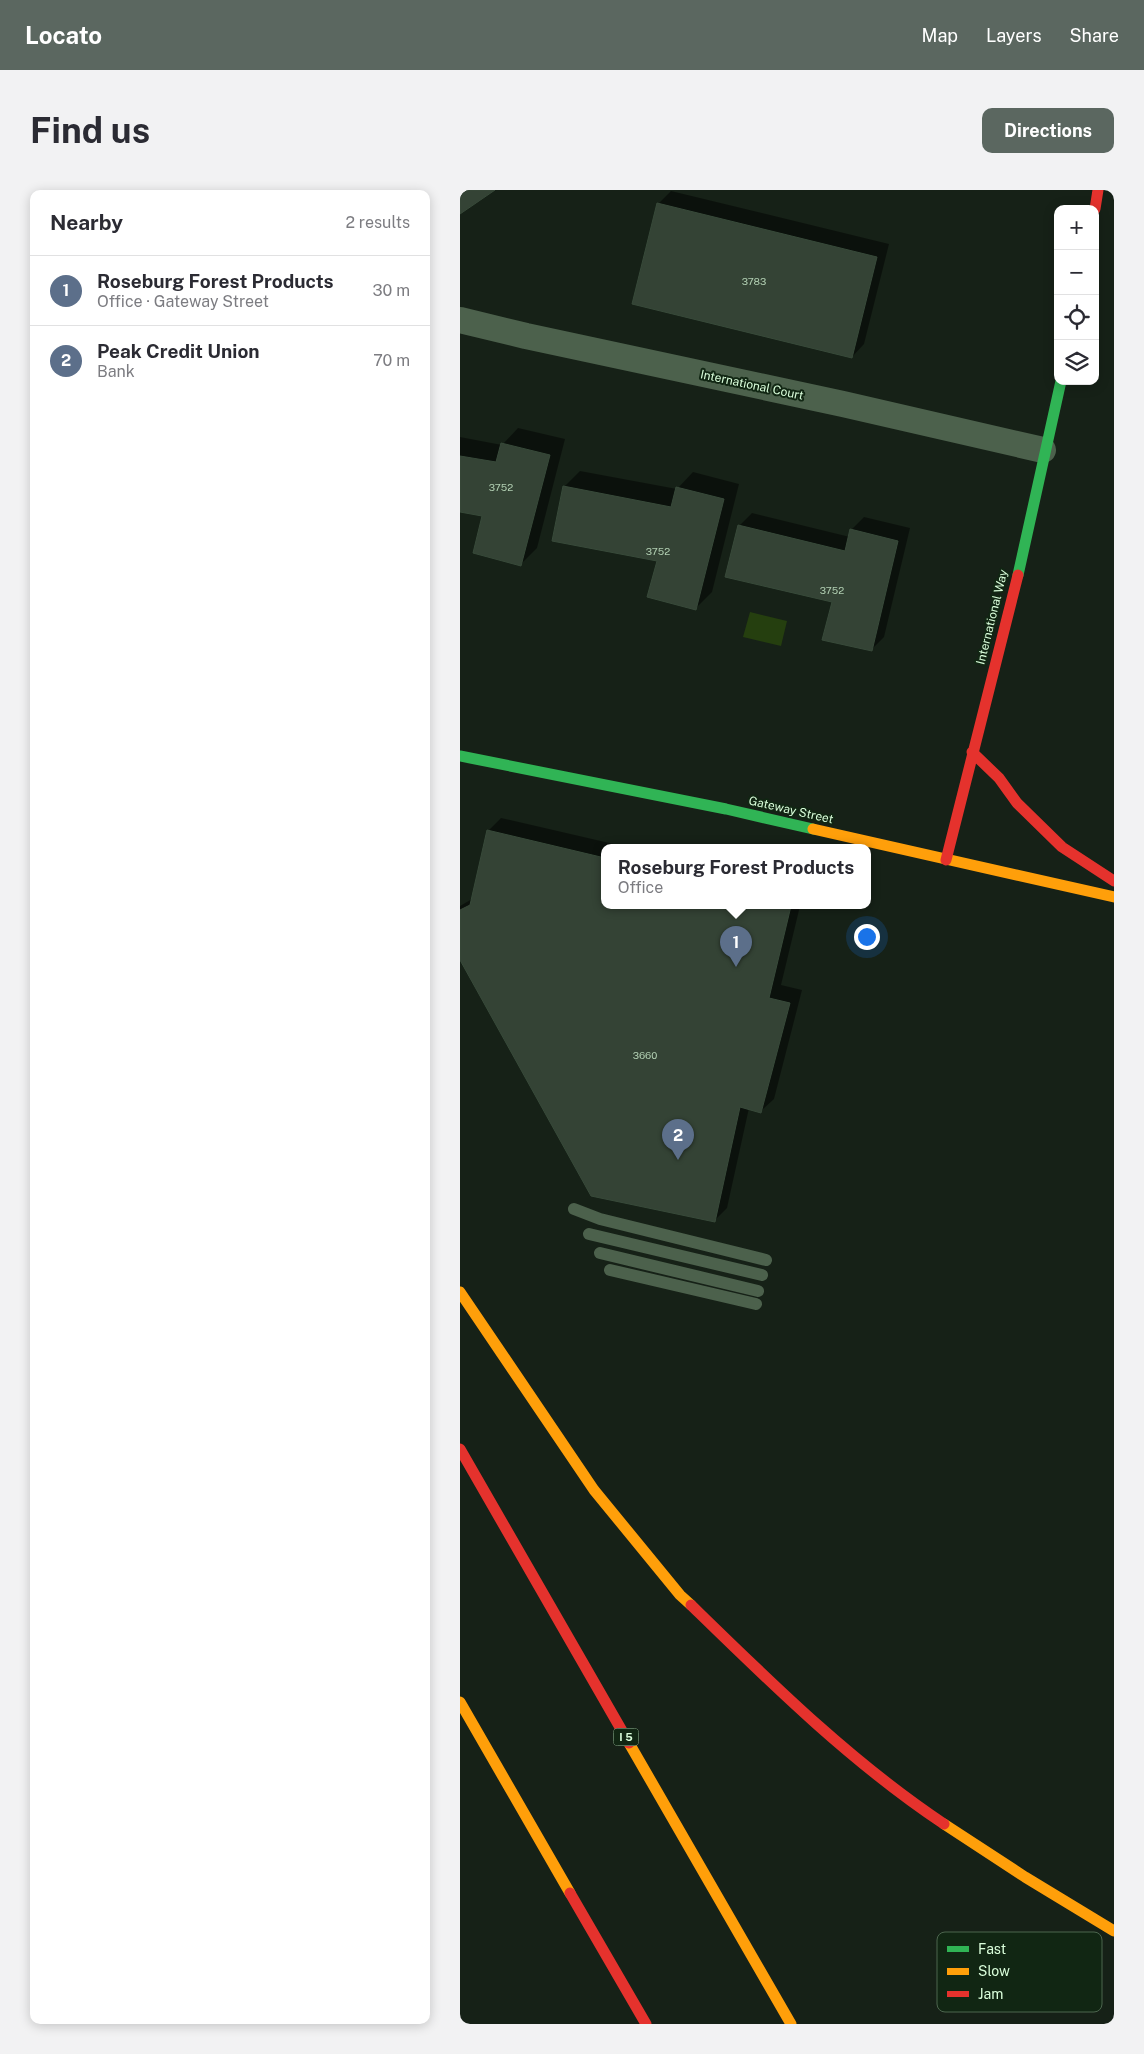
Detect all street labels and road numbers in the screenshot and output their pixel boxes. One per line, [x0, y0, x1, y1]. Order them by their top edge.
street label: International Court [699, 367, 805, 403]
street label: International Way [973, 568, 1011, 666]
street label: Gateway Street [747, 793, 835, 827]
road number: I 5 [614, 1728, 638, 1745]

